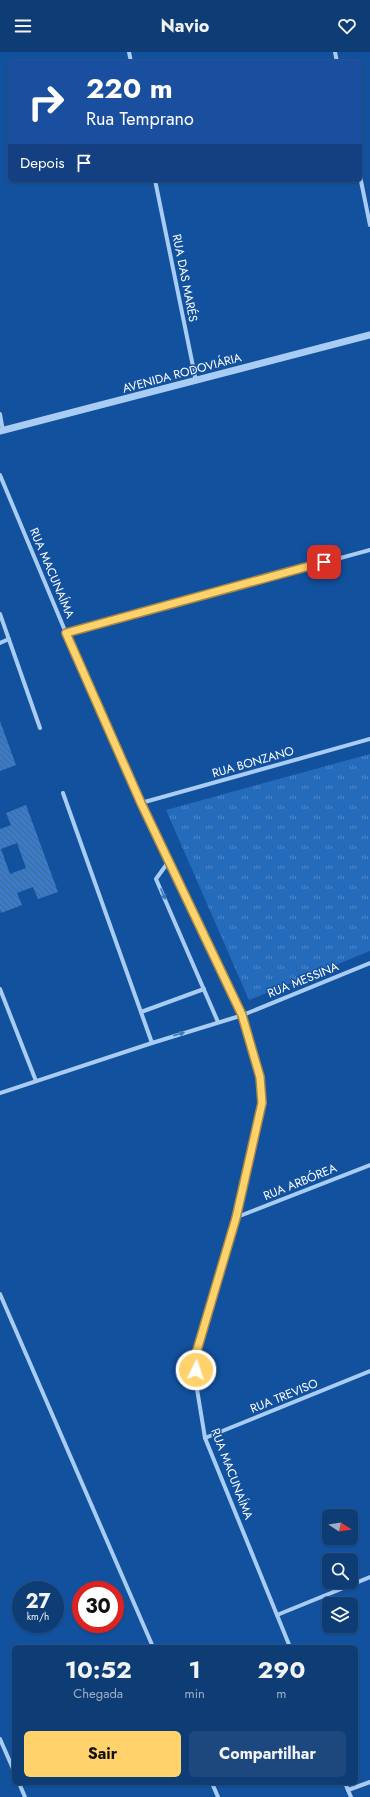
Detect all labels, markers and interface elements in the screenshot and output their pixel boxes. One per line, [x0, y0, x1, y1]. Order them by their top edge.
text: Navio [161, 13, 209, 39]
icon: menu [12, 15, 34, 37]
icon: heart [336, 15, 358, 37]
text: 220 m [86, 68, 173, 109]
icon: right [20, 76, 72, 128]
text: Rua Temprano [86, 106, 194, 132]
text: Depois [20, 152, 65, 174]
icon: arrive [73, 152, 95, 174]
street label: RUA DAS MARÉS [168, 233, 202, 324]
street label: AVENIDA RODOVIÁRIA [120, 348, 244, 398]
street label: RUA MACUNAÍMA [25, 525, 79, 621]
pin [307, 545, 341, 579]
icon: arrive [313, 551, 335, 573]
street label: RUA BONZANO [210, 742, 296, 782]
one-way arrow [160, 889, 166, 900]
street label: RUA MESSINA [265, 958, 341, 1002]
one-way arrow [174, 1031, 186, 1037]
street label: RUA ARBÓREA [261, 1159, 340, 1205]
position arrow [175, 1349, 217, 1391]
street label: RUA TREVISO [247, 1374, 321, 1418]
street label: RUA MACUNAÍMA [206, 1426, 258, 1522]
north arrow [322, 1509, 358, 1545]
map controls [322, 1509, 358, 1633]
button: search [322, 1553, 358, 1589]
speed limit sign: 30 [72, 1581, 124, 1633]
text: 27 [25, 1587, 51, 1616]
button: layers [322, 1597, 358, 1633]
text: km/h [27, 1609, 49, 1624]
text: 10:52 [65, 1652, 132, 1687]
text: 1 [189, 1652, 201, 1687]
text: 290 [258, 1652, 305, 1687]
text: Chegada [73, 1684, 123, 1703]
text: min [185, 1684, 205, 1703]
text: m [276, 1684, 287, 1703]
button: Sair [24, 1731, 181, 1777]
button: Compartilhar [189, 1731, 346, 1777]

